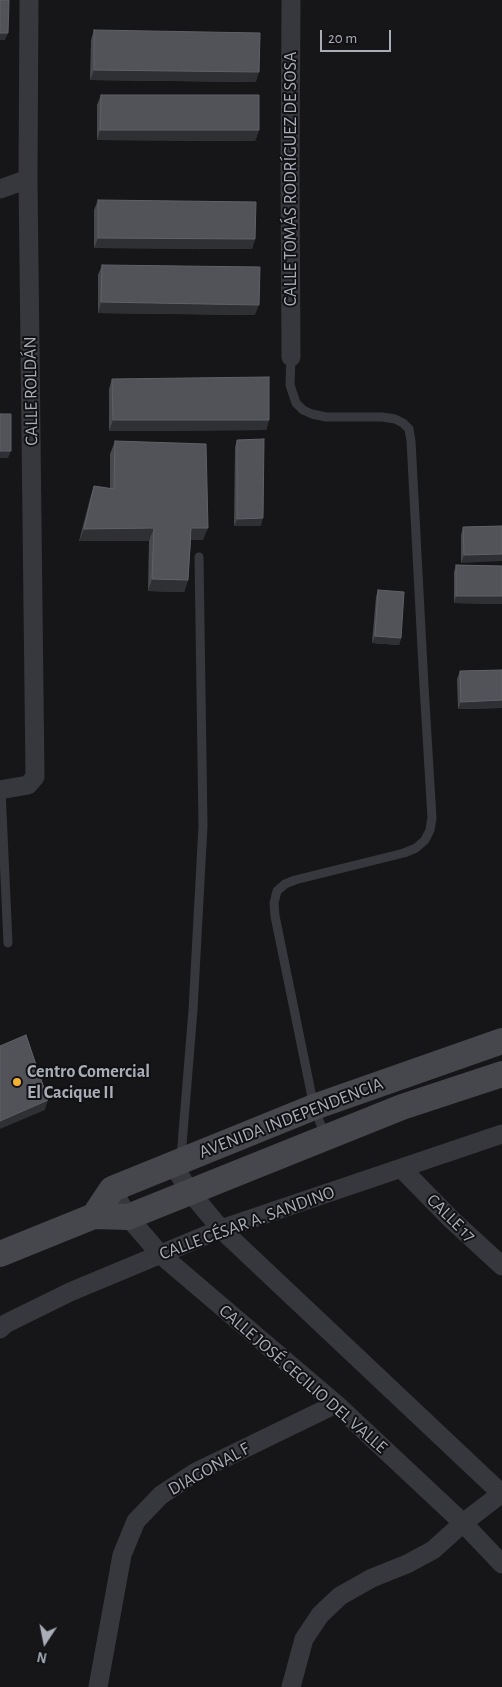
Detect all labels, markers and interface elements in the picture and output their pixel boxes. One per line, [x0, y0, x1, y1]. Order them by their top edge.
scale bar [322, 20, 393, 52]
text: 20 m [328, 31, 357, 46]
street label: CALLE TOMÁS RODRÍGUEZ DE SOSA [280, 52, 302, 306]
street label: CALLE ROLDÁN [19, 336, 43, 446]
place label: Centro Comercial El Cacique II [27, 1061, 150, 1104]
street label: AVENIDA INDEPENDENCIA [196, 1073, 386, 1163]
marker: Centro Comercial El Cacique II [11, 1076, 23, 1088]
street label: CALLE CÉSAR A. SANDINO [156, 1181, 338, 1265]
street label: CALLE 17 [422, 1189, 480, 1247]
street label: CALLE JOSÉ CECILIO DEL VALLE [214, 1300, 392, 1458]
street label: DIAGONAL F [164, 1438, 254, 1500]
north arrow [20, 1617, 70, 1667]
text: N [36, 1649, 48, 1665]

